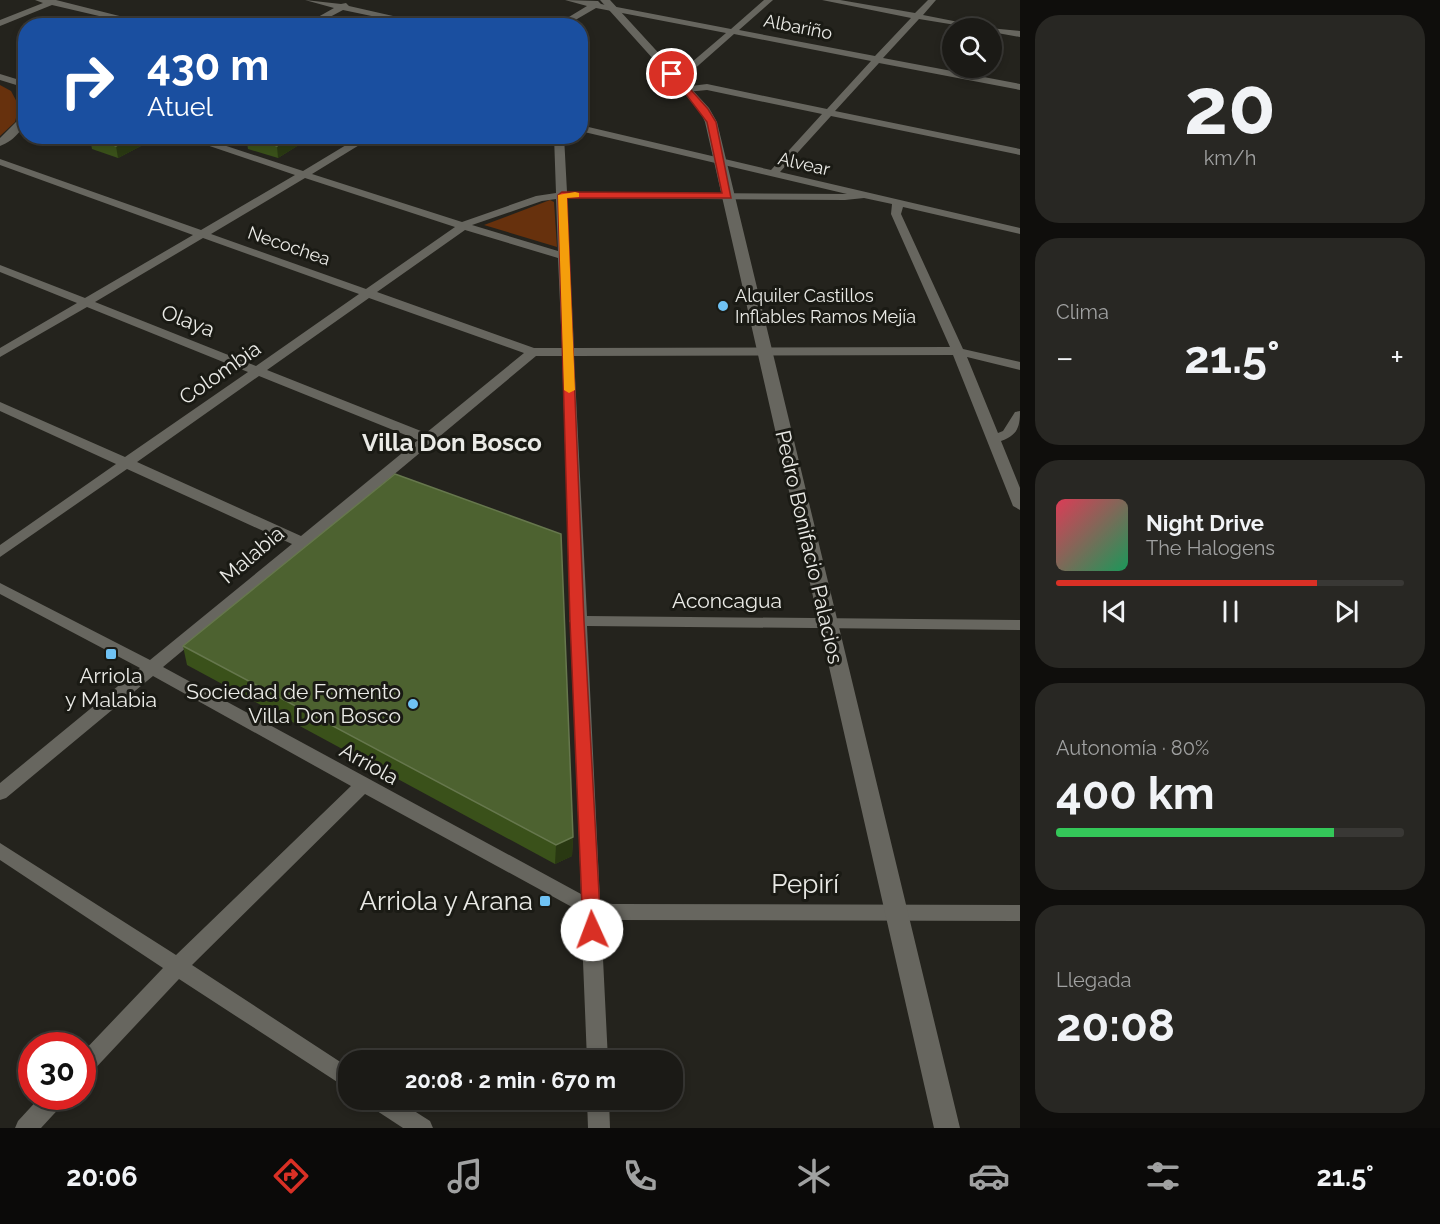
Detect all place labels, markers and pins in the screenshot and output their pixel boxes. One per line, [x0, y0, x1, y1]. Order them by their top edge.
pin [646, 48, 697, 99]
place label: Alquiler Castillos Inflables Ramos Mejía [735, 285, 916, 327]
marker: Alquiler Castillos Inflables Ramos Mejía [716, 299, 730, 313]
marker: Arriola y Malabia [104, 647, 118, 661]
place label: Arriola y Malabia [65, 663, 157, 712]
place label: Sociedad de Fomento Villa Don Bosco [186, 679, 401, 728]
marker: Sociedad de Fomento Villa Don Bosco [406, 697, 420, 711]
place label: Arriola y Arana [360, 886, 533, 916]
marker: Arriola y Arana [538, 894, 552, 908]

